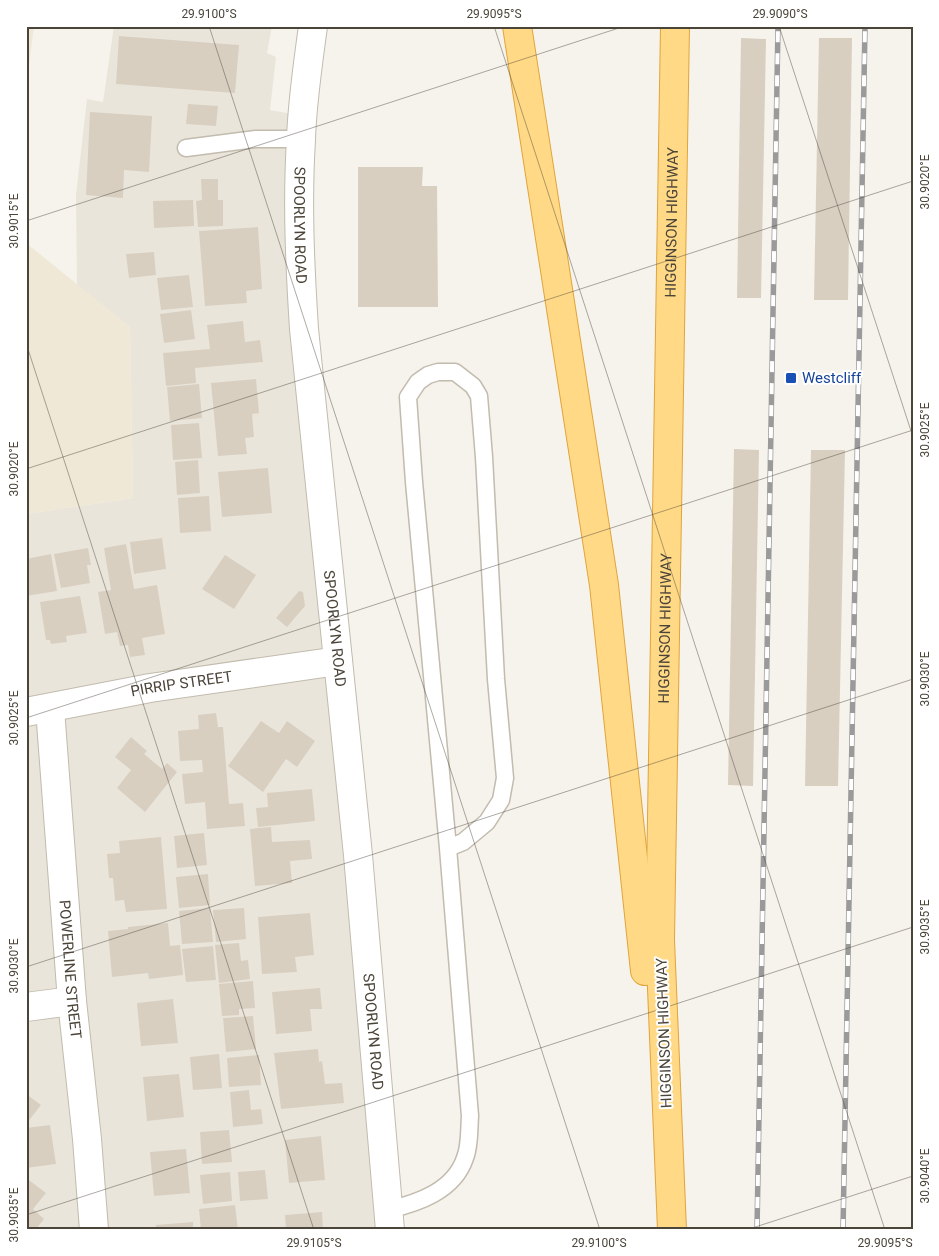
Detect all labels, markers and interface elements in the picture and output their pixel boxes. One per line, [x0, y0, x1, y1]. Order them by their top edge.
text: 29.9100°S [181, 7, 237, 21]
text: 29.9095°S [466, 7, 522, 21]
text: 29.9090°S [752, 7, 808, 21]
street label: HIGGINSON HIGHWAY [662, 147, 682, 298]
text: 30.9020°E [918, 154, 932, 209]
street label: SPOORLYN ROAD [290, 166, 310, 284]
text: 30.9015°E [7, 193, 21, 248]
place label: Westcliff [802, 369, 862, 387]
marker: Westcliff [784, 371, 798, 385]
text: 30.9025°E [918, 402, 932, 457]
text: 30.9020°E [7, 441, 21, 496]
street label: HIGGINSON HIGHWAY [655, 553, 675, 704]
street label: SPOORLYN ROAD [320, 569, 350, 688]
text: 30.9030°E [918, 651, 932, 706]
street label: PIRRIP STREET [129, 667, 233, 701]
text: 30.9025°E [7, 690, 21, 745]
street label: POWERLINE STREET [55, 899, 85, 1040]
text: 30.9035°E [918, 899, 932, 954]
text: 30.9030°E [7, 938, 21, 993]
street label: HIGGINSON HIGHWAY [652, 958, 676, 1108]
street label: SPOORLYN ROAD [359, 973, 387, 1091]
text: 30.9040°E [918, 1148, 932, 1203]
text: 30.9035°E [7, 1187, 21, 1242]
text: 29.9105°S [286, 1236, 342, 1250]
text: 29.9100°S [571, 1236, 627, 1250]
text: 29.9095°S [857, 1236, 913, 1250]

